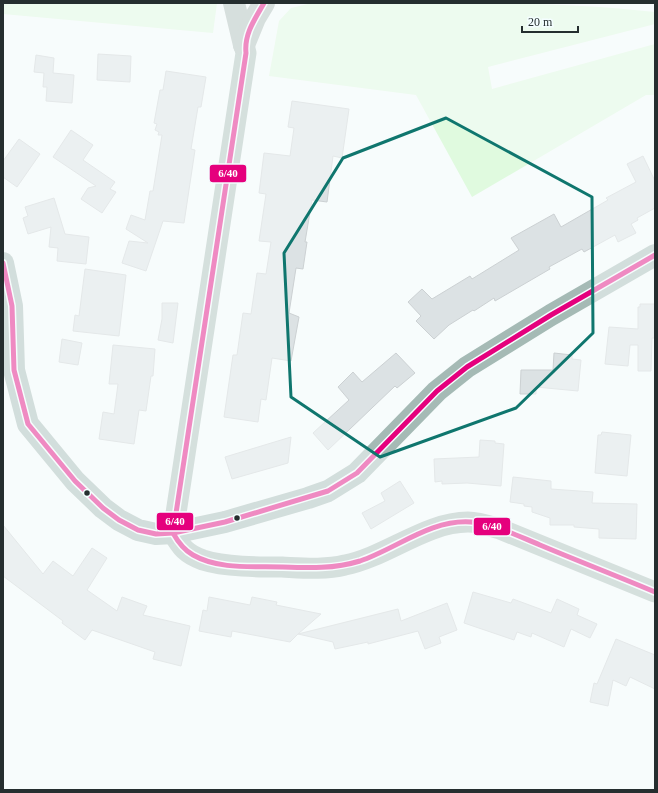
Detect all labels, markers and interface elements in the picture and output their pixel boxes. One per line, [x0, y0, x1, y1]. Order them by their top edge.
scale bar [522, 8, 578, 34]
text: 20 m [528, 15, 553, 29]
line badge: 6/40 [209, 164, 247, 183]
text: 6/40 [218, 167, 238, 179]
unlabelled marker [82, 488, 92, 498]
line badge: 6/40 [156, 512, 194, 531]
unlabelled marker [232, 513, 242, 523]
text: 6/40 [165, 515, 185, 527]
line badge: 6/40 [473, 517, 511, 536]
text: 6/40 [482, 520, 502, 532]

